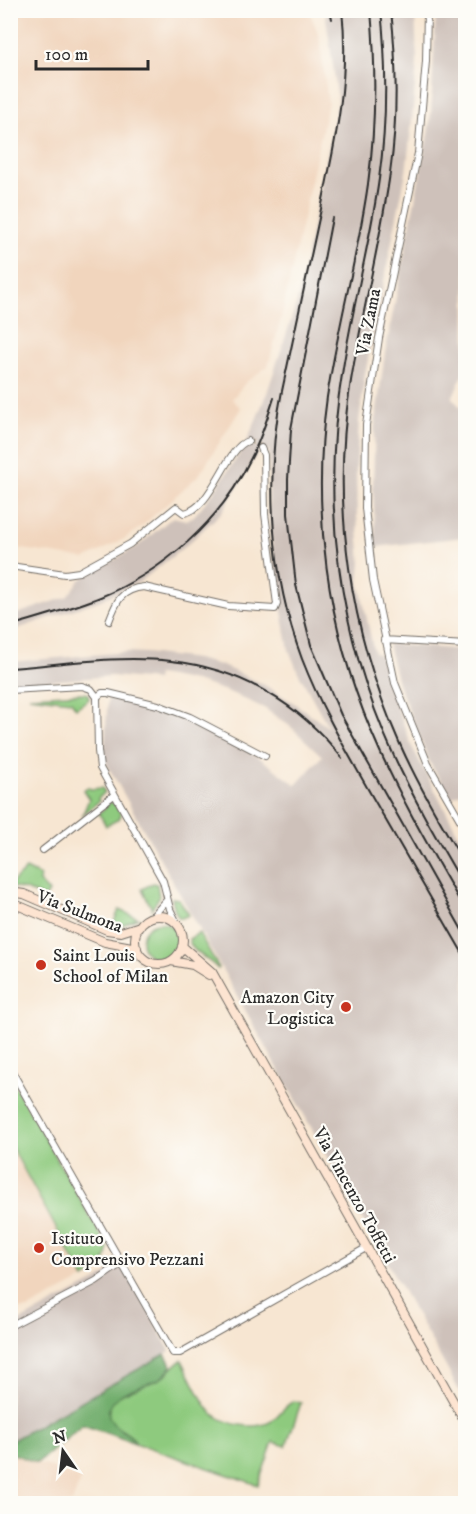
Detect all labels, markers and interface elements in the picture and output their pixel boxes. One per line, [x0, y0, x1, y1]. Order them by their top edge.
scale bar [36, 33, 148, 71]
text: 100 m [45, 44, 88, 66]
street label: Via Zama [352, 286, 386, 359]
street label: Via Sulmona [33, 885, 126, 938]
place label: Saint Louis School of Milan [53, 945, 169, 988]
marker: Saint Louis School of Milan [34, 958, 48, 972]
place label: Amazon City Logistica [241, 987, 334, 1030]
marker: Amazon City Logistica [339, 1000, 353, 1014]
street label: Via Vincenzo Toffetti [307, 1123, 401, 1267]
place label: Istituto Comprensivo Pezzani [51, 1228, 204, 1271]
marker: Istituto Comprensivo Pezzani [32, 1241, 46, 1255]
north arrow [33, 1421, 93, 1481]
text: N [51, 1426, 68, 1449]

